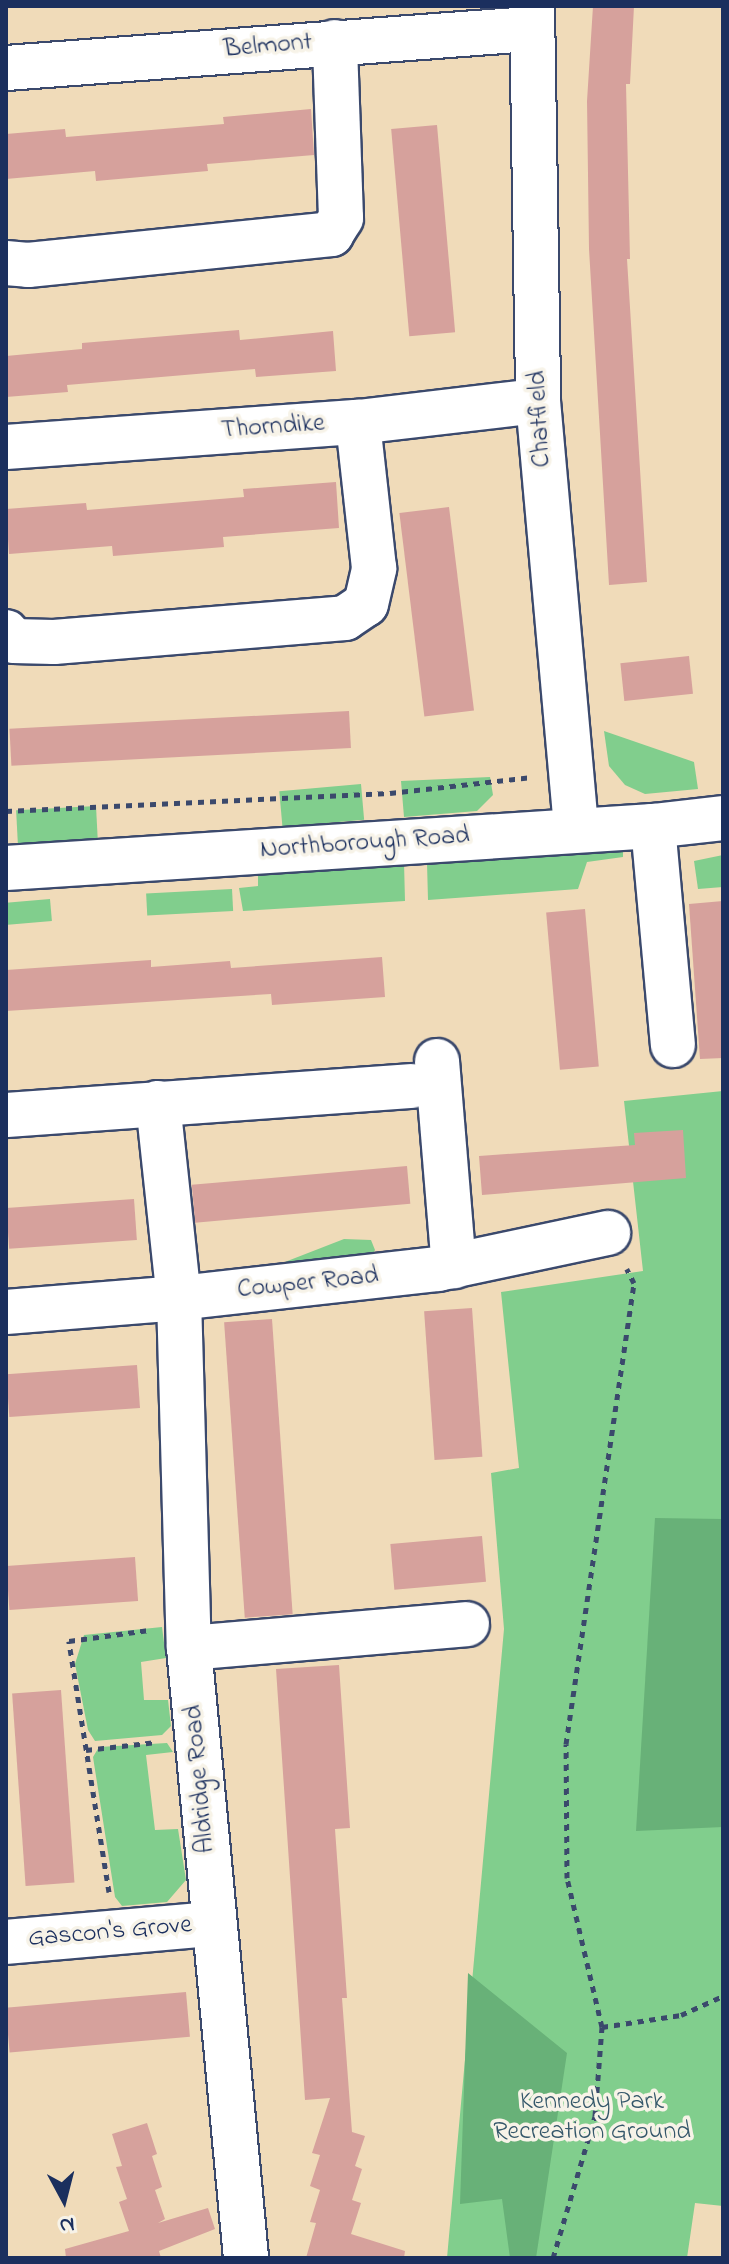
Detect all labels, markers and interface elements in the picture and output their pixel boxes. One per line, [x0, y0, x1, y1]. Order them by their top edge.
street label: Belmont [222, 28, 314, 66]
street label: Chatfield [523, 370, 559, 468]
street label: Thorndike [220, 409, 326, 447]
street label: Northborough Road [259, 821, 471, 867]
street label: Cowper Road [236, 1261, 380, 1307]
street label: Aldridge Road [179, 1704, 223, 1854]
street label: Gascon's Grove [27, 1910, 193, 1956]
park label: Kennedy Park Recreation Ground [493, 2087, 691, 2148]
north arrow [24, 2160, 104, 2240]
text: N [58, 2207, 76, 2241]

